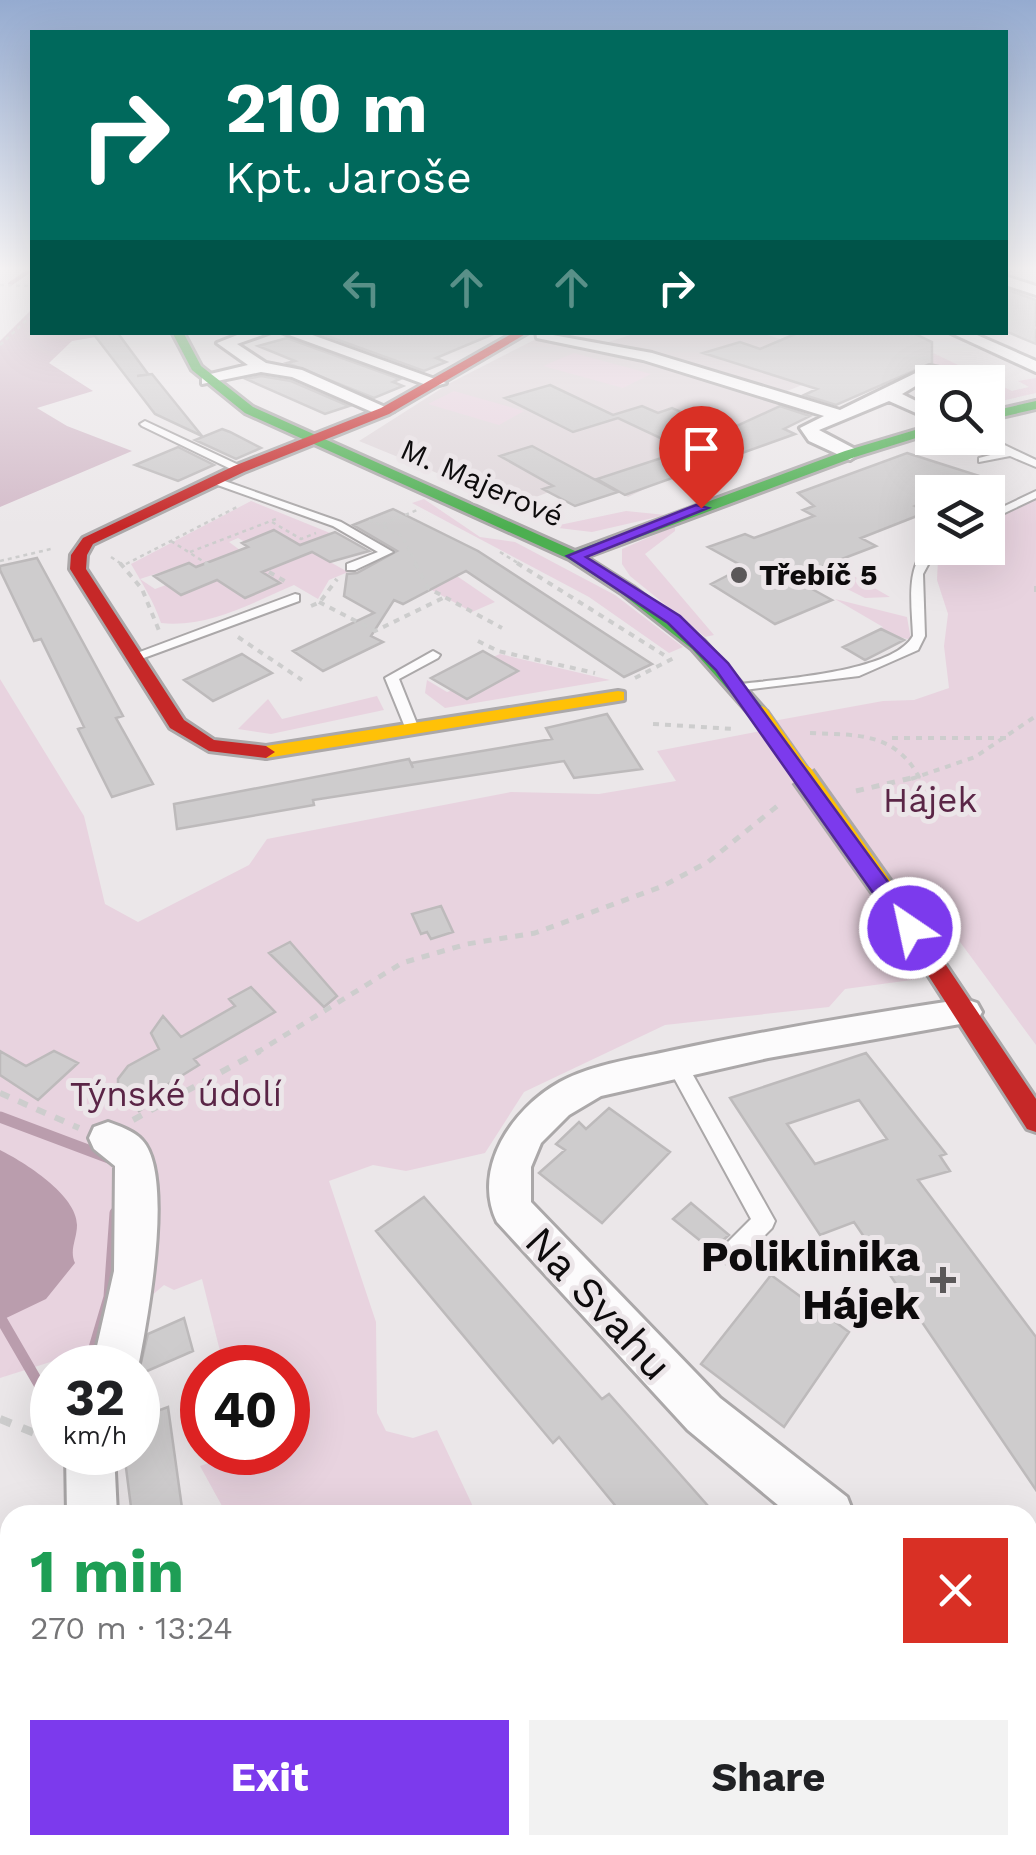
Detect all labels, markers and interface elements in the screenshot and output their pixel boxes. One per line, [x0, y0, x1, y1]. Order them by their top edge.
text: 210 m [225, 67, 428, 149]
icon: right [60, 70, 190, 200]
text: Kpt. Jaroše [225, 151, 472, 204]
icon: left [334, 260, 389, 315]
icon: ahead [439, 260, 494, 315]
icon: ahead [544, 260, 599, 315]
icon: right [649, 260, 704, 315]
map controls [915, 365, 1005, 565]
button: search [915, 365, 1005, 455]
pin [659, 406, 744, 509]
icon: arrive [674, 421, 729, 476]
street label: M. Majerové [396, 431, 569, 534]
button: layers [915, 475, 1005, 565]
place label: Třebíč 5 [759, 557, 877, 592]
marker: Třebíč 5 [728, 564, 750, 586]
park label: Hájek [883, 779, 977, 821]
position arrow [858, 876, 962, 980]
park label: Týnské údolí [70, 1073, 282, 1115]
street label: Na Svahu [515, 1217, 682, 1390]
place label: Poliklinika Hájek [701, 1232, 921, 1329]
marker: Poliklinika Hájek [930, 1267, 956, 1293]
speed limit sign: 40 [180, 1345, 310, 1475]
text: 32 [65, 1368, 125, 1427]
text: km/h [63, 1421, 127, 1450]
text: 1 min [30, 1536, 184, 1607]
button: close [903, 1538, 1008, 1643]
text: 270 m · 13:24 [30, 1609, 233, 1647]
button: Exit [30, 1720, 509, 1835]
button: Share [529, 1720, 1008, 1835]

